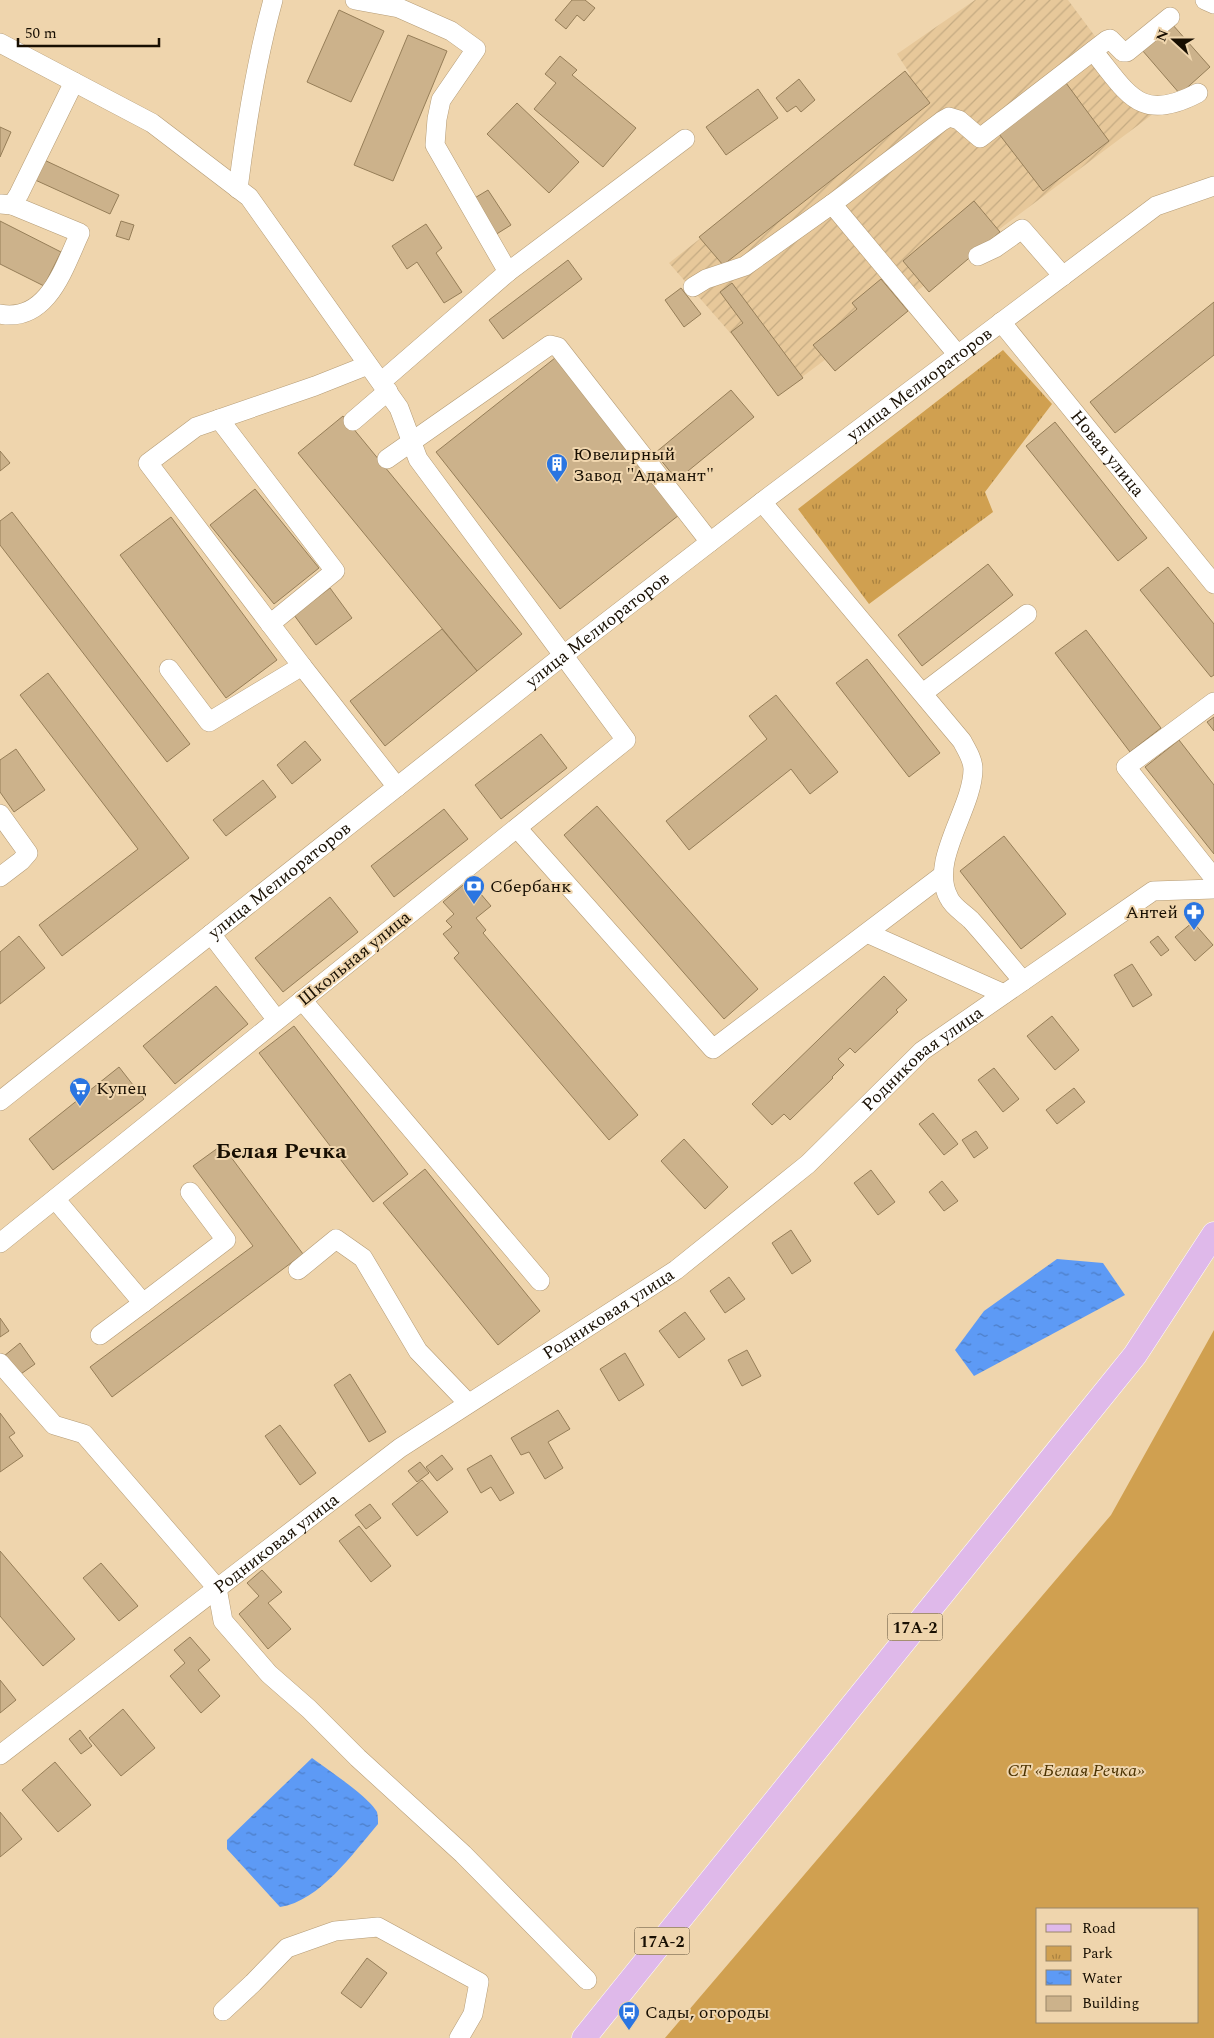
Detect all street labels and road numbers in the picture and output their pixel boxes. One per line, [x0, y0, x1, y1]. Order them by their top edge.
street label: улица Мелиораторов [840, 321, 998, 448]
street label: Новая улица [1064, 404, 1151, 503]
street label: улица Мелиораторов [519, 565, 675, 695]
street label: улица Мелиораторов [201, 815, 357, 946]
street label: Школьная улица [292, 904, 417, 1013]
street label: Родниковая улица [856, 999, 989, 1118]
street label: Родниковая улица [537, 1261, 680, 1367]
street label: Родниковая улица [208, 1486, 345, 1600]
road number: 17А-2 [888, 1614, 942, 1640]
road number: 17А-2 [634, 1928, 690, 1954]

